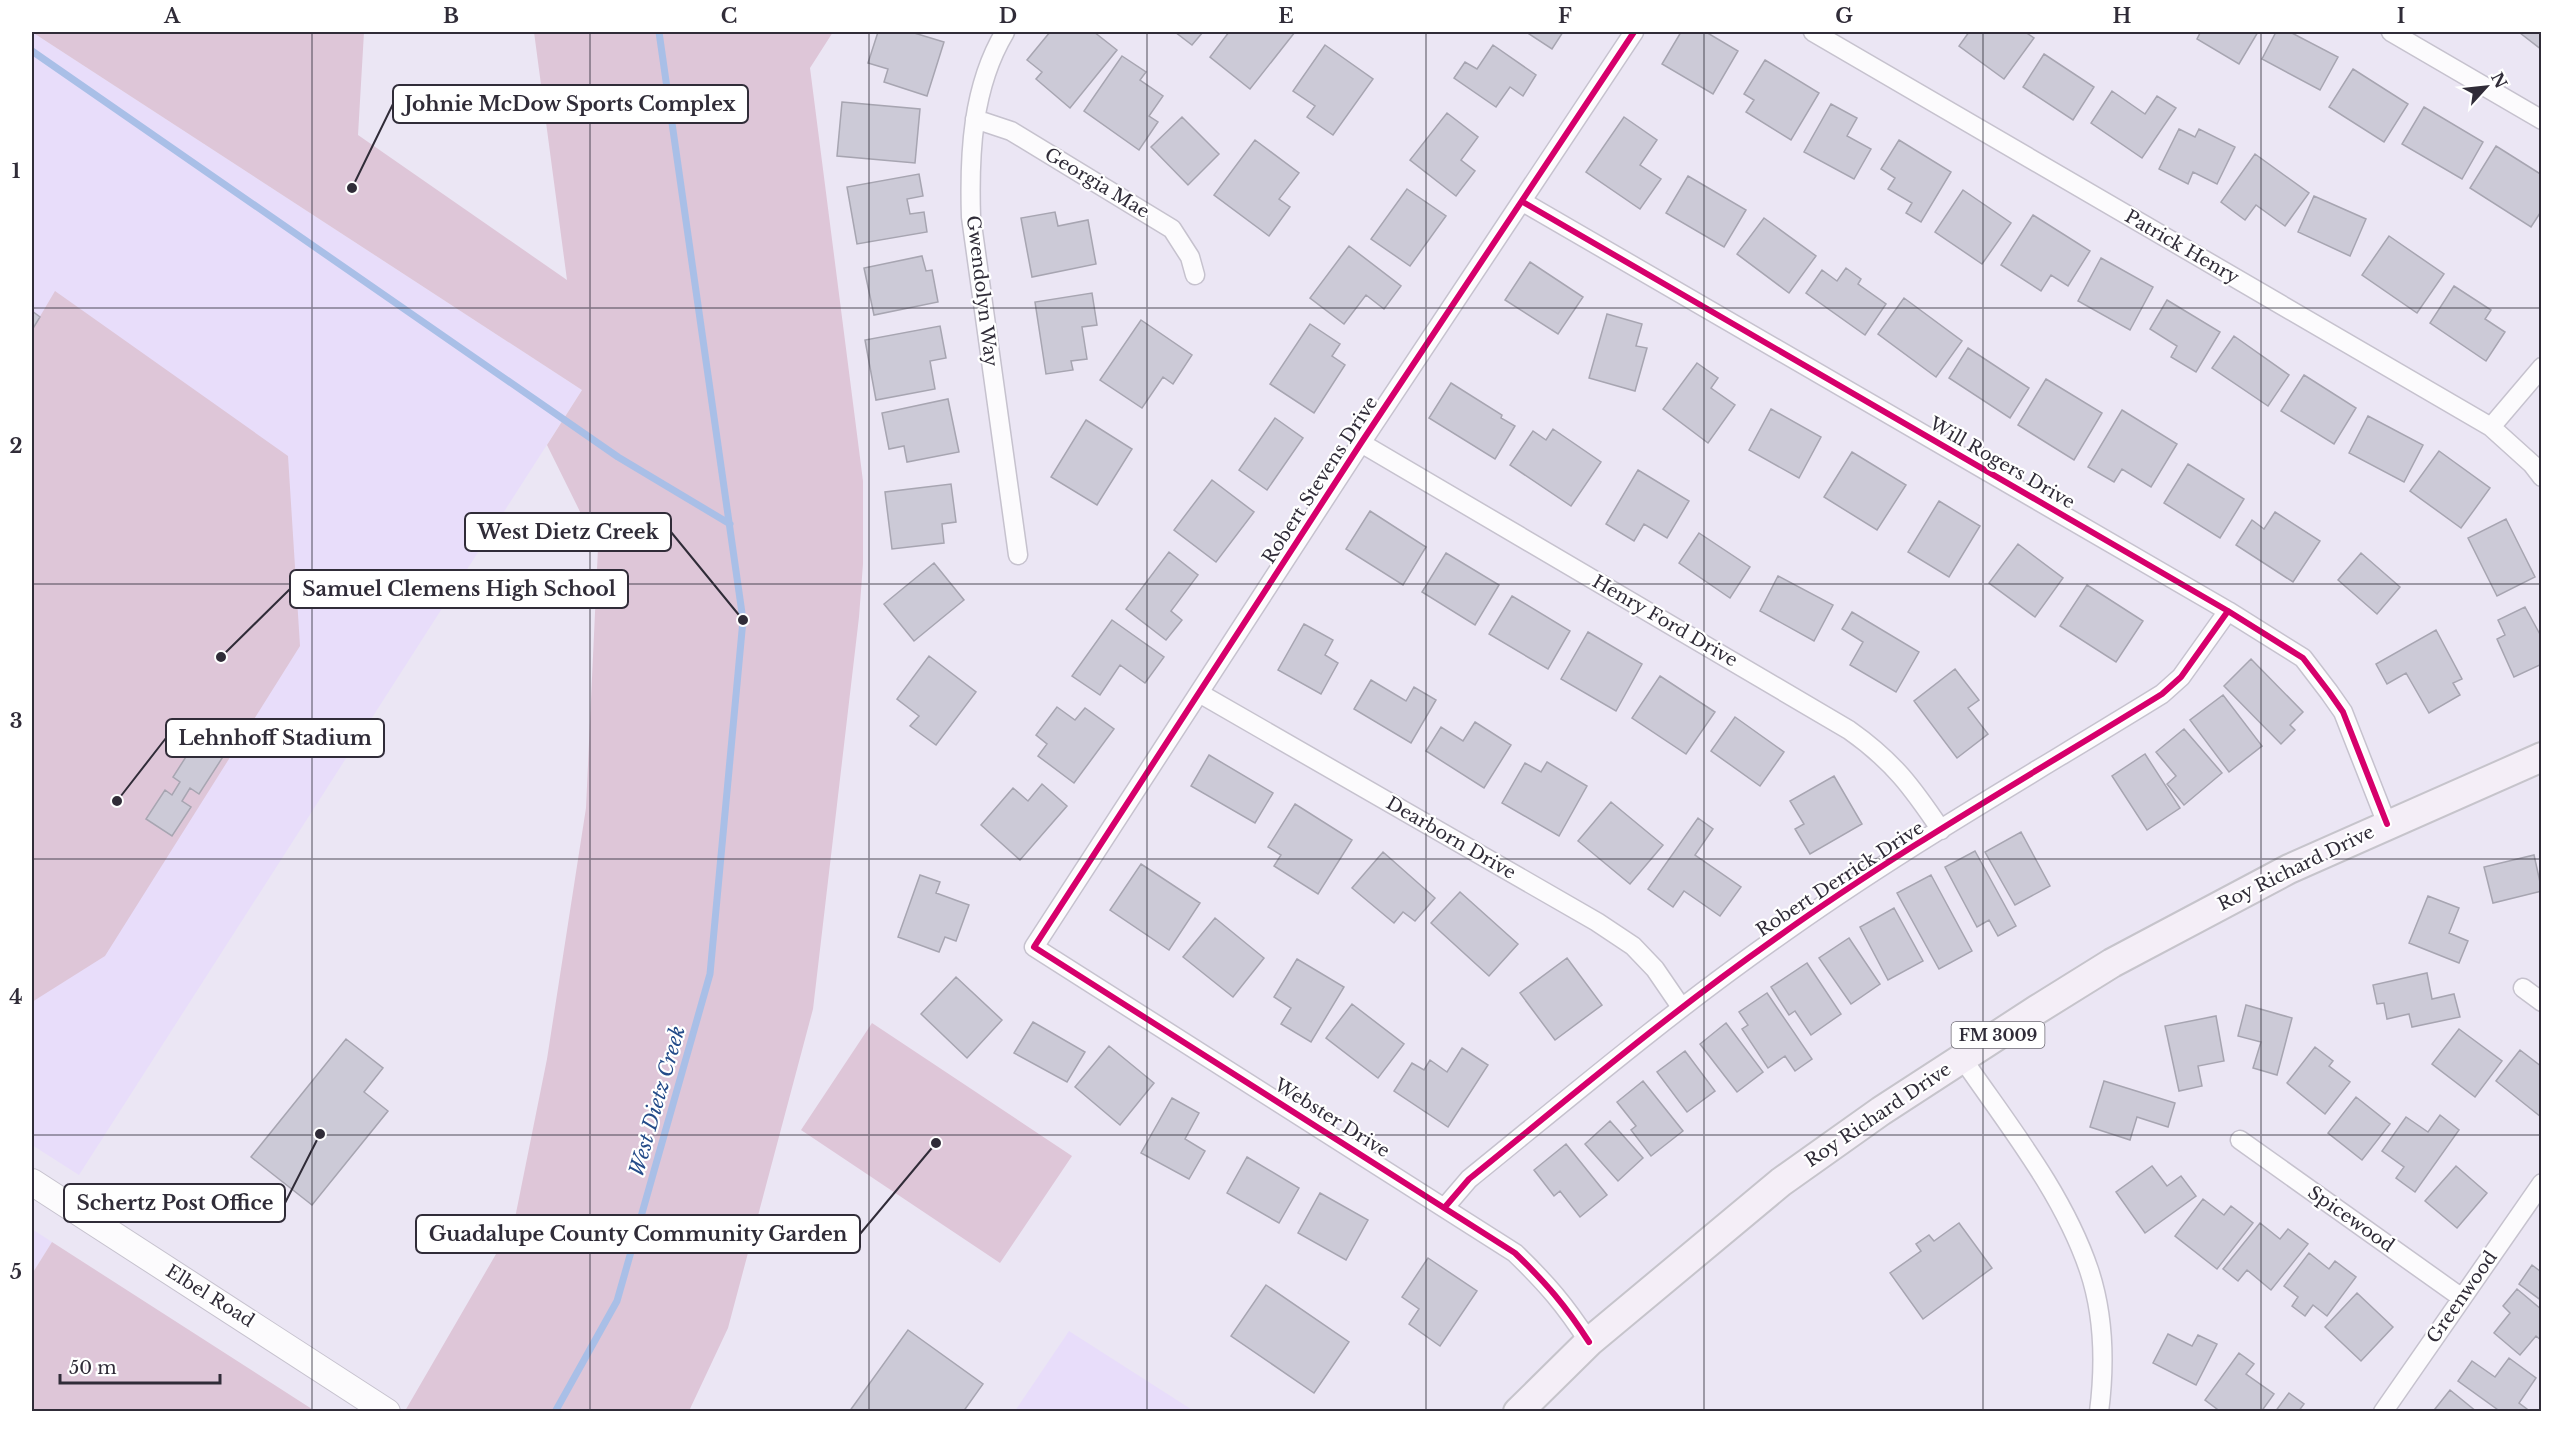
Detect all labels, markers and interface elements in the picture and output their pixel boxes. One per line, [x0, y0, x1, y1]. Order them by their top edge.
text: A [163, 4, 181, 28]
text: B [443, 4, 459, 28]
text: C [721, 4, 737, 28]
text: D [999, 4, 1017, 28]
text: E [1278, 4, 1294, 28]
text: F [1558, 4, 1572, 28]
text: G [1835, 4, 1853, 28]
text: H [2113, 4, 2132, 28]
text: I [2397, 4, 2405, 28]
north arrow [2456, 57, 2516, 117]
text: N [2487, 69, 2512, 91]
callout: Johnie McDow Sports Complex [393, 85, 748, 123]
text: Johnie McDow Sports Complex [400, 92, 736, 116]
street label: Georgia Mae [1041, 143, 1153, 223]
text: 1 [12, 159, 21, 183]
street label: Patrick Henry [2121, 205, 2243, 289]
street label: Gwendolyn Way [962, 214, 1002, 368]
street label: Robert Stevens Drive [1258, 392, 1382, 568]
street label: Will Rogers Drive [1925, 412, 2079, 514]
text: 2 [9, 434, 23, 458]
callout: West Dietz Creek [465, 513, 671, 551]
text: West Dietz Creek [476, 520, 660, 544]
callout: Samuel Clemens High School [290, 570, 628, 608]
street label: Henry Ford Drive [1589, 571, 1741, 671]
text: Samuel Clemens High School [302, 577, 616, 601]
text: 3 [10, 709, 22, 733]
callout: Lehnhoff Stadium [166, 719, 384, 757]
text: Lehnhoff Stadium [178, 726, 372, 750]
street label: Dearborn Drive [1382, 792, 1520, 884]
street label: Robert Derrick Drive [1752, 817, 1928, 941]
street label: Roy Richard Drive [2214, 821, 2378, 915]
text: 4 [9, 985, 23, 1009]
road number: FM 3009 [1952, 1022, 2044, 1048]
water label: West Dietz Creek [624, 1023, 690, 1179]
street label: Roy Richard Drive [1801, 1058, 1955, 1172]
street label: Webster Drive [1269, 1073, 1394, 1162]
street label: Spicewood [2304, 1181, 2398, 1257]
callout: Schertz Post Office [64, 1184, 285, 1222]
text: Schertz Post Office [77, 1191, 273, 1215]
callout: Guadalupe County Community Garden [416, 1215, 860, 1253]
text: Guadalupe County Community Garden [429, 1222, 848, 1246]
street label: Greenwood [2422, 1247, 2502, 1347]
text: 5 [10, 1260, 22, 1284]
street label: Elbel Road [162, 1260, 258, 1332]
scale bar [60, 1347, 220, 1385]
text: 50 m [69, 1357, 117, 1379]

